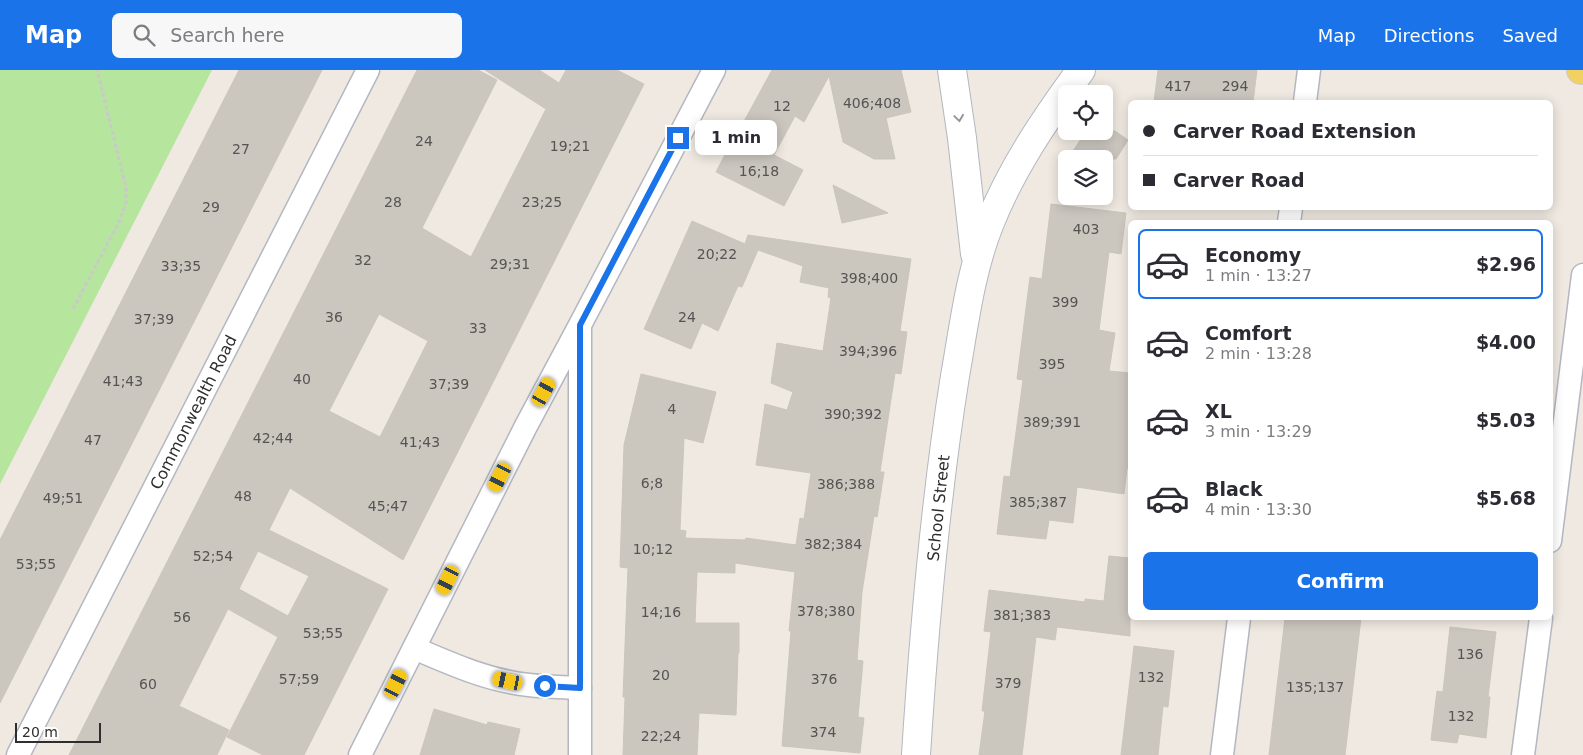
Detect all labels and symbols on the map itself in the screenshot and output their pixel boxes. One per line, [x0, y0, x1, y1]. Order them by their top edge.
house number: 417 [1165, 78, 1191, 94]
house number: 294 [1222, 78, 1248, 94]
house number: 406;408 [843, 95, 901, 111]
house number: 12 [773, 98, 791, 114]
one-way arrow [953, 115, 964, 123]
callout: 1 min [696, 120, 778, 156]
route end [667, 127, 689, 149]
house number: 24 [415, 133, 433, 149]
house number: 19;21 [550, 138, 590, 154]
house number: 27 [232, 141, 250, 157]
house number: 16;18 [739, 163, 779, 179]
house number: 28 [384, 194, 402, 210]
house number: 23;25 [522, 194, 562, 210]
house number: 29 [202, 199, 220, 215]
house number: 403 [1073, 221, 1099, 237]
house number: 20;22 [697, 246, 737, 262]
house number: 32 [354, 252, 372, 268]
house number: 29;31 [490, 256, 530, 272]
house number: 33;35 [161, 258, 201, 274]
house number: 398;400 [840, 270, 898, 286]
house number: 399 [1052, 294, 1078, 310]
house number: 36 [325, 309, 343, 325]
house number: 24 [678, 309, 696, 325]
house number: 37;39 [134, 311, 174, 327]
house number: 33 [469, 320, 487, 336]
street label: Commonwealth Road [146, 332, 241, 493]
house number: 394;396 [839, 343, 897, 359]
house number: 395 [1039, 356, 1065, 372]
house number: 40 [293, 371, 311, 387]
house number: 41;43 [103, 373, 143, 389]
car [530, 375, 557, 409]
house number: 37;39 [429, 376, 469, 392]
house number: 4 [668, 401, 677, 417]
house number: 390;392 [824, 406, 882, 422]
house number: 389;391 [1023, 414, 1081, 430]
house number: 42;44 [253, 430, 293, 446]
house number: 47 [84, 432, 102, 448]
house number: 41;43 [400, 434, 440, 450]
street label: School Street [923, 454, 954, 562]
car [486, 460, 513, 494]
house number: 6;8 [641, 475, 663, 491]
house number: 386;388 [817, 476, 875, 492]
house number: 48 [234, 488, 252, 504]
house number: 49;51 [43, 490, 83, 506]
house number: 385;387 [1009, 494, 1067, 510]
house number: 45;47 [368, 498, 408, 514]
house number: 382;384 [804, 536, 862, 552]
house number: 10;12 [633, 541, 673, 557]
house number: 52;54 [193, 548, 233, 564]
house number: 53;55 [16, 556, 56, 572]
car [434, 563, 461, 597]
house number: 378;380 [797, 603, 855, 619]
house number: 14;16 [641, 604, 681, 620]
house number: 381;383 [993, 607, 1051, 623]
house number: 56 [173, 609, 191, 625]
house number: 53;55 [303, 625, 343, 641]
house number: 136 [1457, 646, 1483, 662]
car [382, 667, 409, 701]
house number: 20 [652, 667, 670, 683]
house number: 132 [1138, 669, 1164, 685]
house number: 57;59 [279, 671, 319, 687]
car [491, 671, 524, 691]
house number: 376 [811, 671, 837, 687]
route start [534, 675, 556, 697]
house number: 379 [995, 675, 1021, 691]
house number: 60 [139, 676, 157, 692]
house number: 135;137 [1286, 679, 1344, 695]
house number: 132 [1448, 708, 1474, 724]
scale bar [15, 720, 101, 743]
house number: 374 [810, 724, 836, 740]
house number: 22;24 [641, 728, 681, 744]

